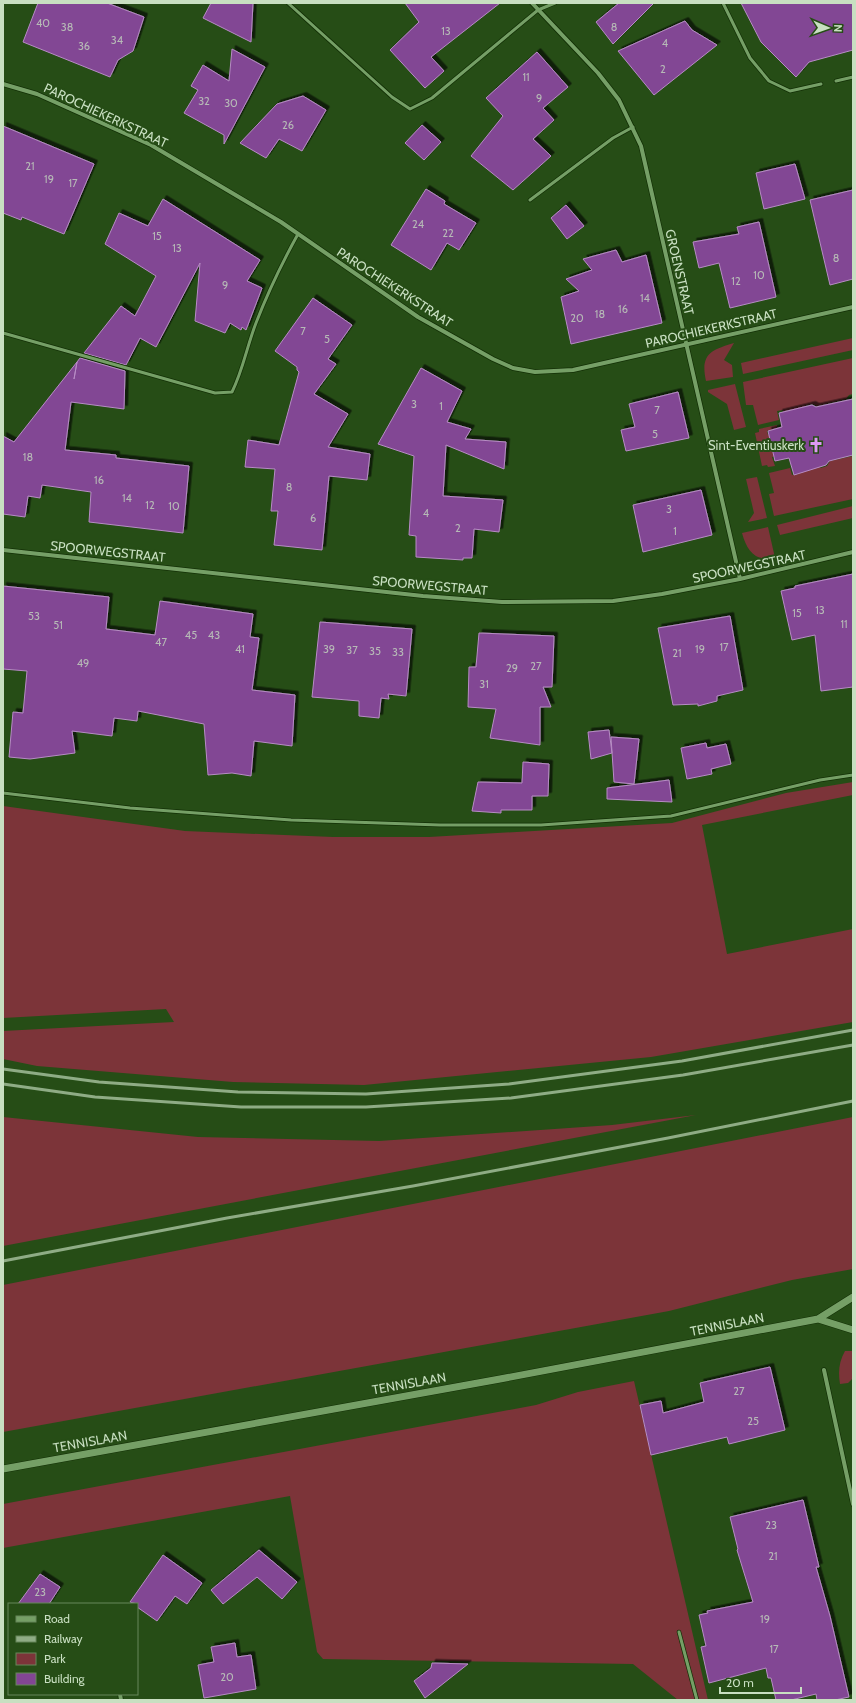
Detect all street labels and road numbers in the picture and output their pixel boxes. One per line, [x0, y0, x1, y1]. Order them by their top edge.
street label: PAROCHIEKERKSTRAAT [42, 79, 171, 151]
street label: GROENSTRAAT [662, 228, 698, 317]
street label: PAROCHIEKERKSTRAAT [334, 244, 456, 330]
street label: PAROCHIEKERKSTRAAT [644, 305, 779, 351]
street label: SPOORWEGSTRAAT [50, 537, 166, 565]
street label: SPOORWEGSTRAAT [691, 546, 807, 586]
street label: SPOORWEGSTRAAT [372, 572, 488, 598]
street label: TENNISLAAN [689, 1309, 765, 1339]
street label: TENNISLAAN [371, 1369, 447, 1397]
street label: TENNISLAAN [52, 1427, 128, 1455]

